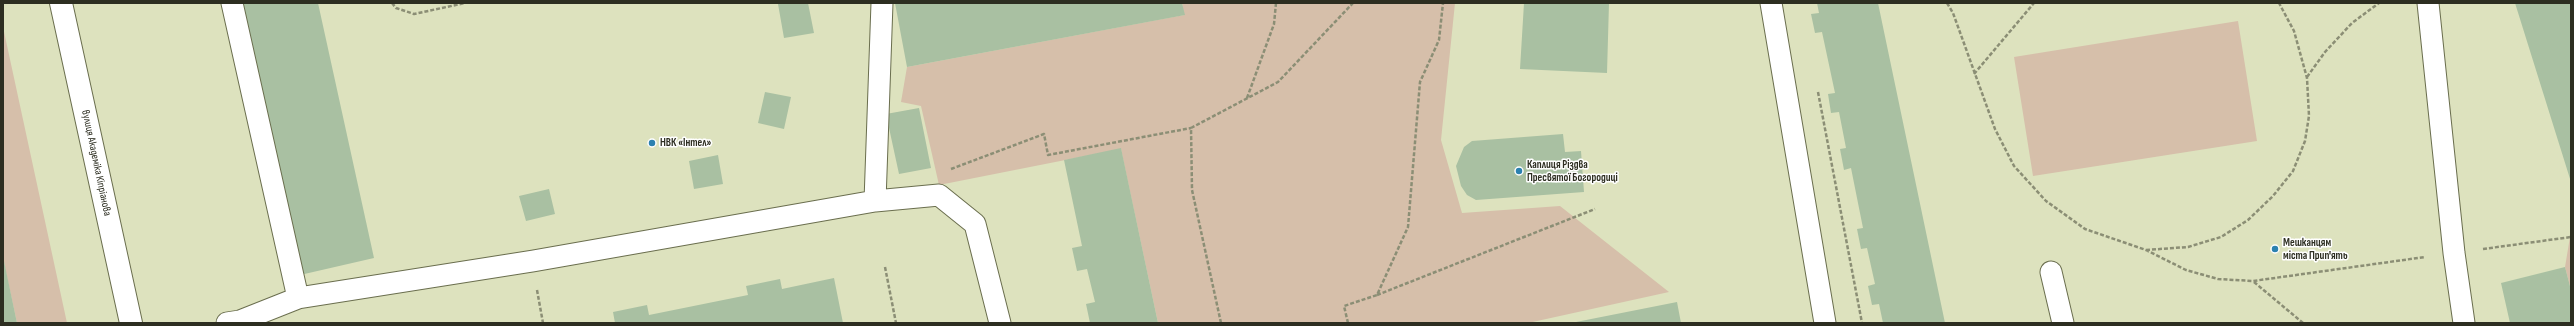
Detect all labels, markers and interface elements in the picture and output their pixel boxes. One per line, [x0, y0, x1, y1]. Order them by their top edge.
street label: вулиця Академіка Кіпріанова [78, 109, 114, 217]
place label: НВК «Інтел» [660, 136, 711, 150]
marker: НВК «Інтел» [647, 138, 657, 148]
place label: Каплиця Різдва Пресвятої Богородиці [1527, 158, 1618, 184]
marker: Каплиця Різдва Пресвятої Богородиці [1514, 166, 1524, 176]
place label: Мешканцям міста Прип'ять [2283, 236, 2348, 262]
marker: Мешканцям міста Прип'ять [2270, 244, 2280, 254]

